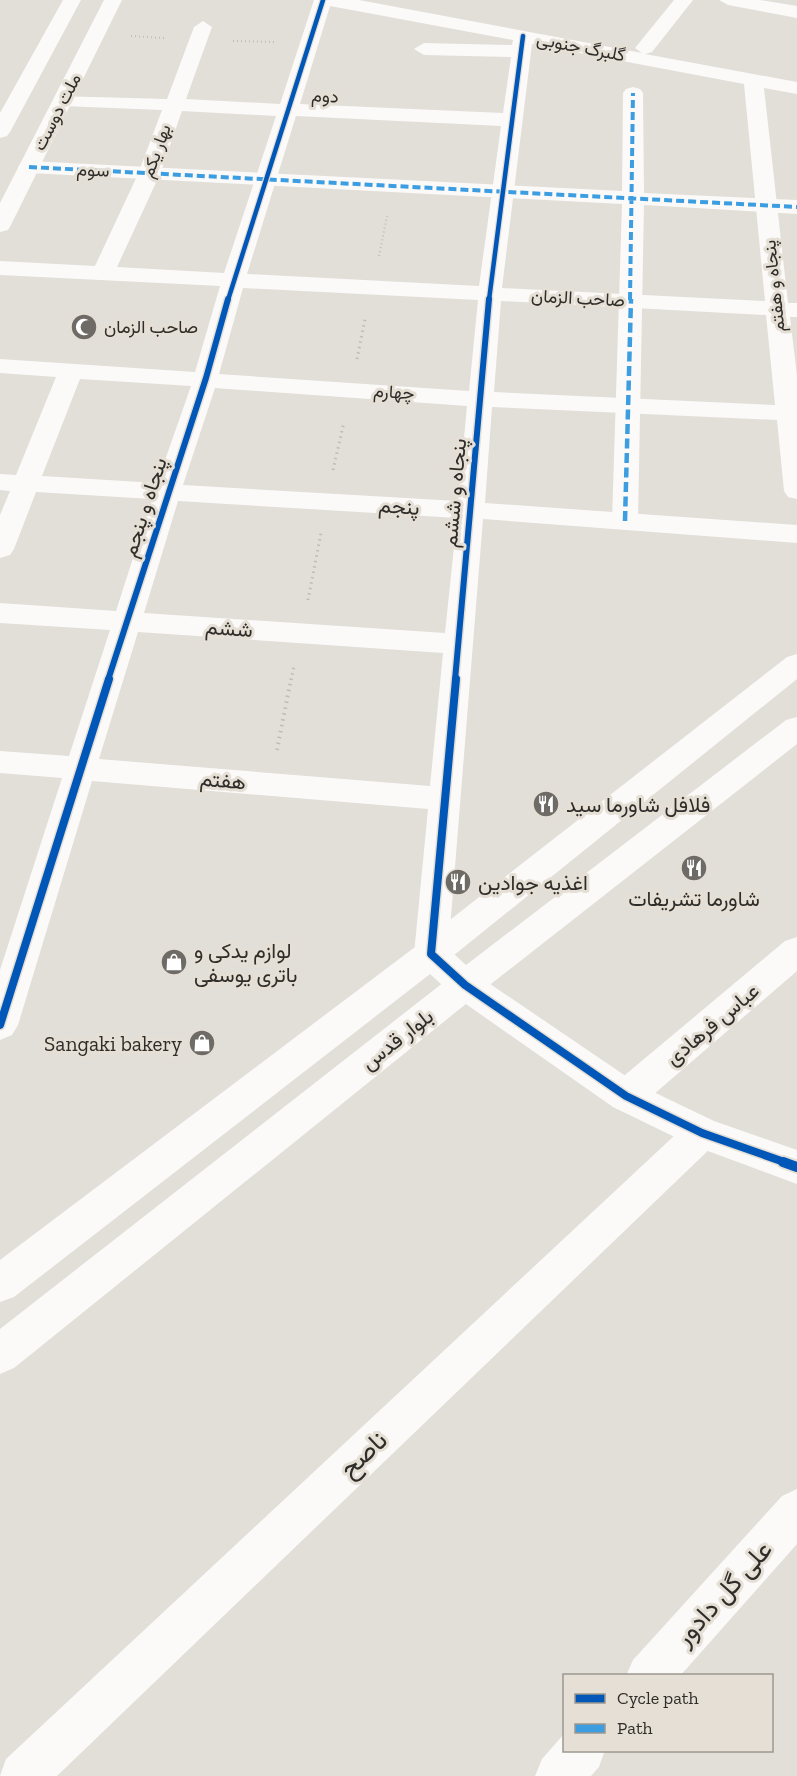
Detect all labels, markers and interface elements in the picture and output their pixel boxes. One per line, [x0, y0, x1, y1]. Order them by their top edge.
street label: گلبرگ جنوبی [535, 28, 627, 66]
street label: ملت دوست [28, 70, 86, 154]
street label: دوم [311, 84, 339, 109]
street label: بهار یکم [136, 121, 177, 181]
street label: سوم [76, 158, 110, 183]
street label: پنجاه و هفتم [758, 239, 791, 333]
street label: صاحب الزمان [530, 285, 626, 311]
mosque icon: صاحب الزمان [69, 312, 99, 342]
place label: صاحب الزمان [104, 316, 198, 338]
street label: چهارم [373, 380, 415, 405]
street label: پنجاه و ششم [437, 437, 473, 549]
street label: پنجاه و پنجم [116, 454, 174, 561]
street label: پنجم [377, 492, 420, 522]
street label: ششم [204, 614, 254, 644]
street label: هفتم [199, 766, 247, 796]
restaurant icon: فلافل شاورما سید [531, 789, 561, 819]
place label: فلافل شاورما سید [566, 792, 710, 818]
restaurant icon: شاورما تشریفات [679, 853, 709, 883]
restaurant icon: اغذیه جوادین [443, 867, 473, 897]
place label: اغذیه جوادین [478, 870, 588, 896]
place label: شاورما تشریفات [628, 886, 760, 912]
place label: لوازم یدکی و باتری یوسفی [194, 938, 297, 988]
shop icon: لوازم یدکی و باتری یوسفی [159, 947, 189, 977]
street label: عباس فرهادی [660, 978, 764, 1071]
street label: بلوار قدس [356, 1003, 439, 1076]
shop icon: Sangaki bakery [187, 1028, 217, 1058]
place label: Sangaki bakery [44, 1031, 182, 1056]
street label: ناصح [332, 1424, 395, 1486]
street label: علی گل دادور [667, 1534, 779, 1653]
legend [563, 1674, 773, 1752]
text: Cycle path [617, 1687, 699, 1709]
text: Path [617, 1717, 653, 1739]

